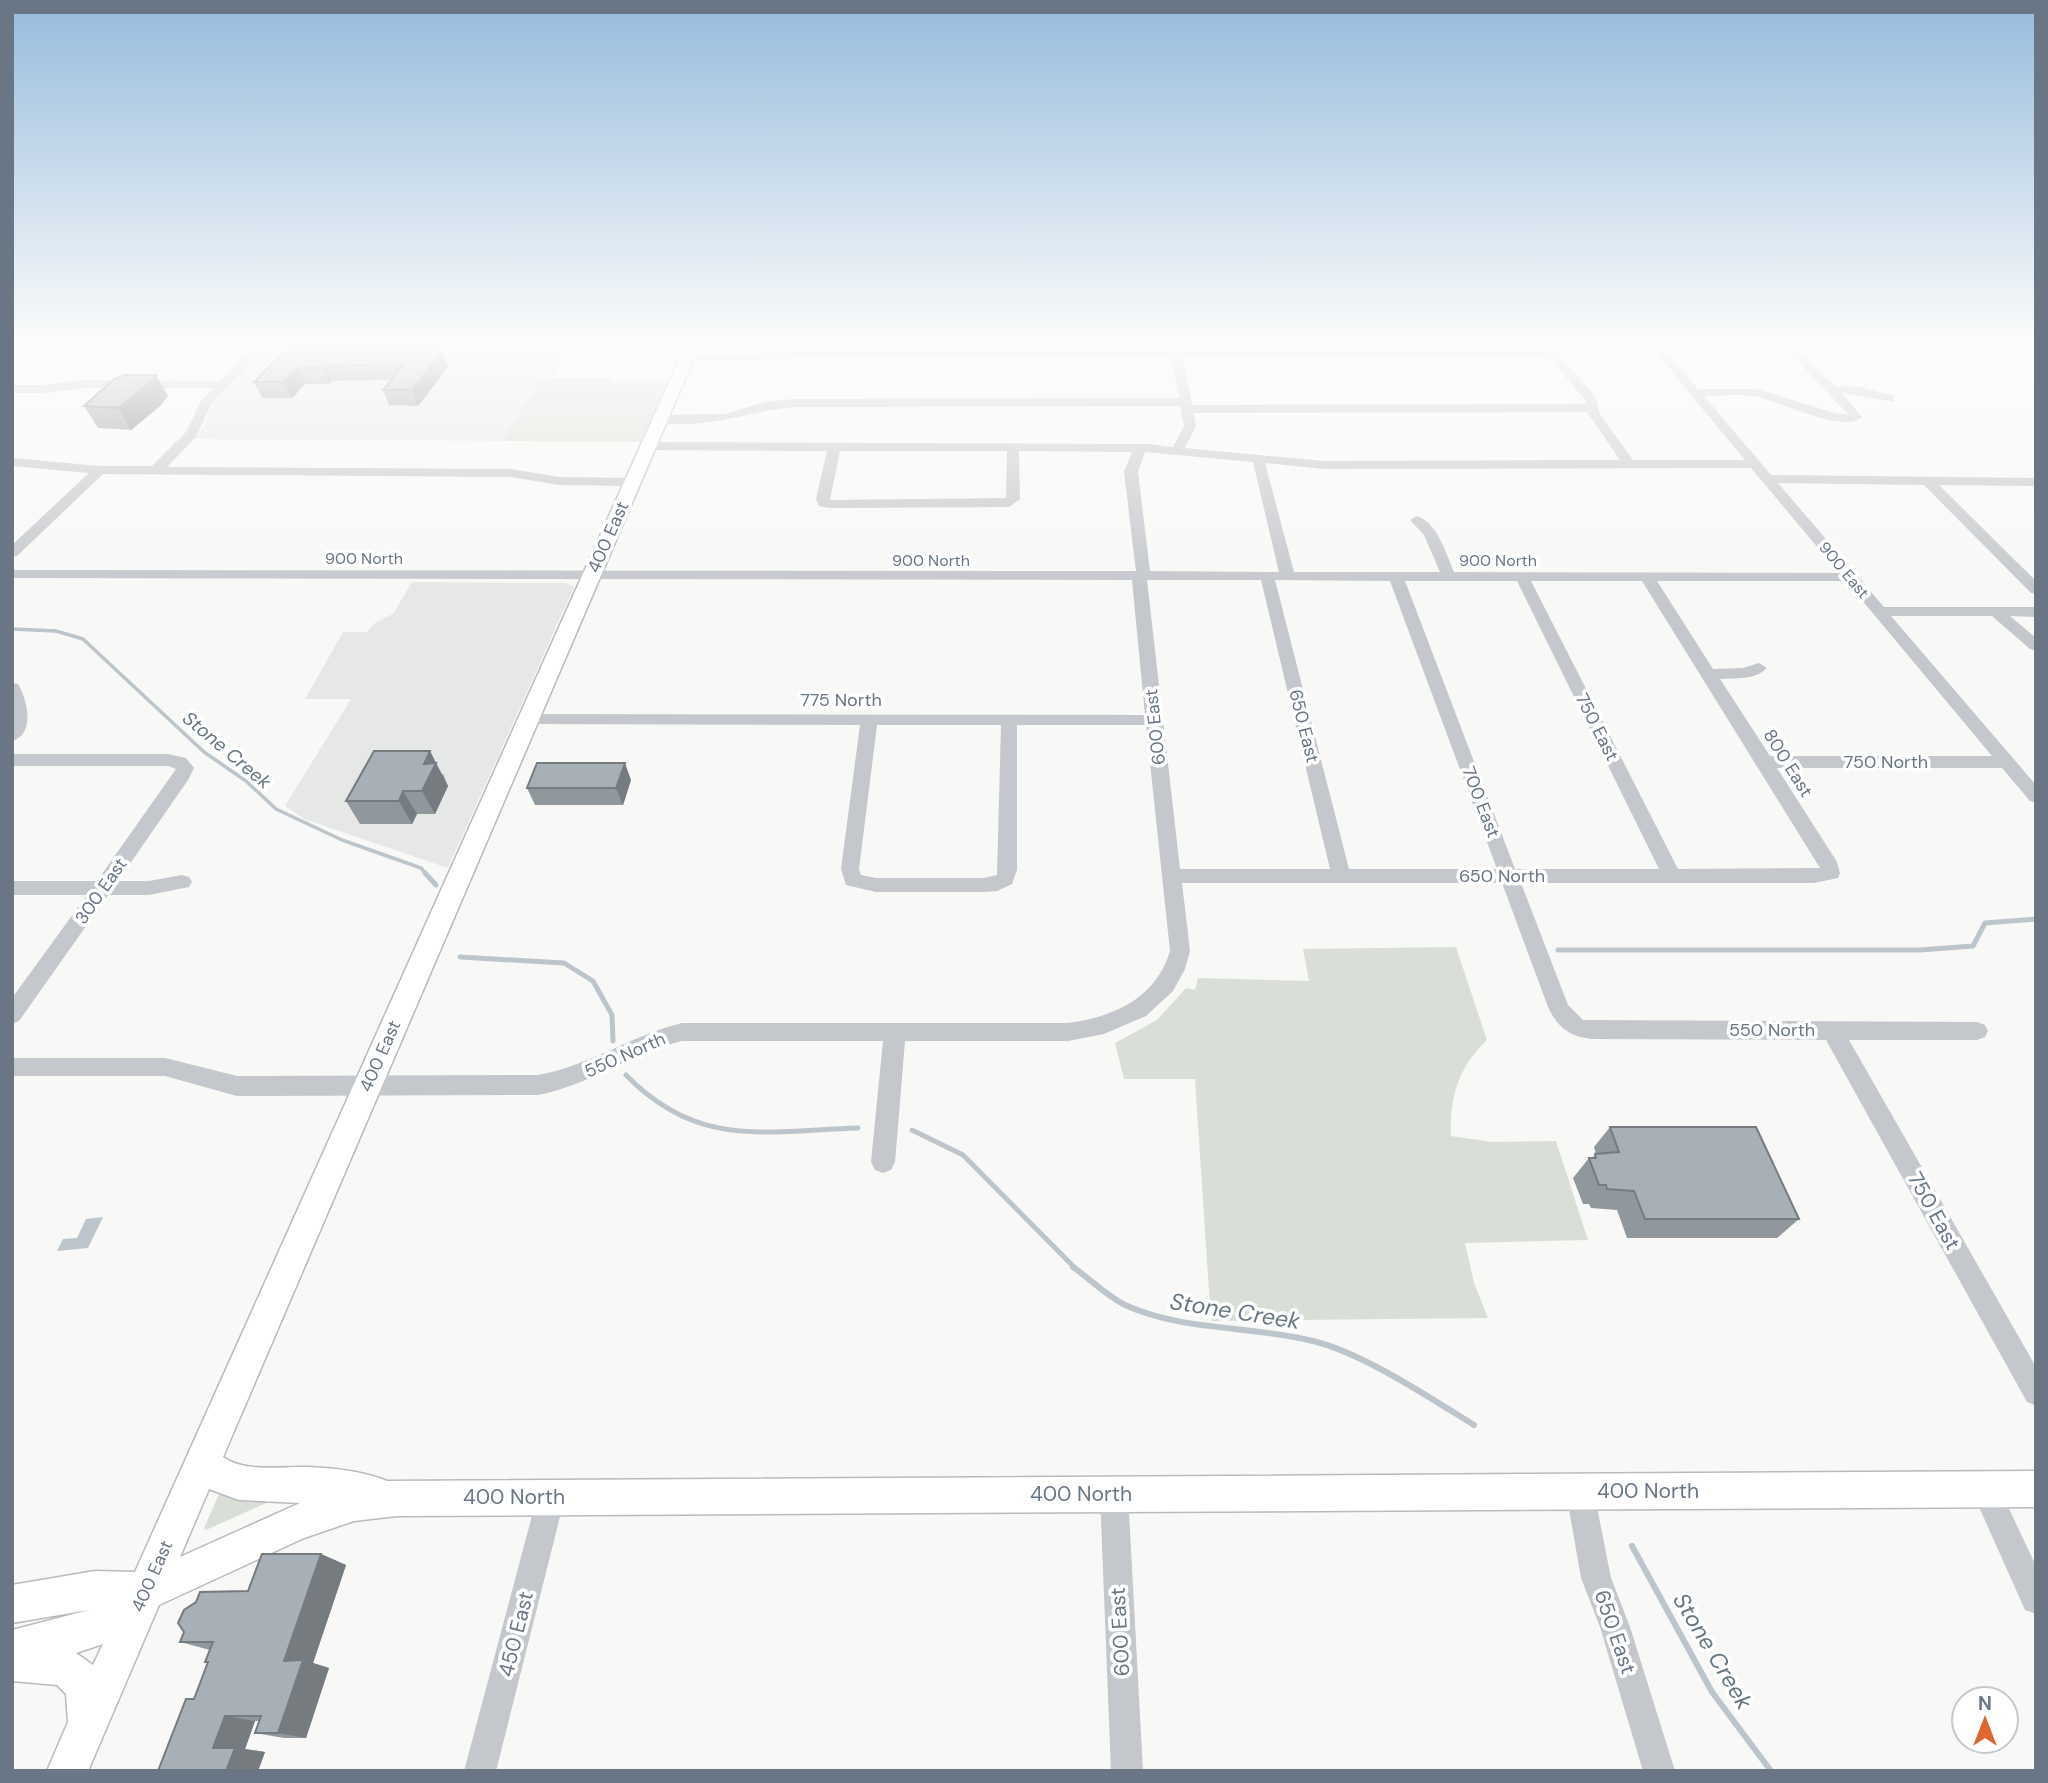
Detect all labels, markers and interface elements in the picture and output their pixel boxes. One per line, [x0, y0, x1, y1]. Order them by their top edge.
street label: 400 East [582, 497, 634, 577]
street label: 900 East [1814, 537, 1874, 603]
street label: 900 North [325, 548, 403, 569]
street label: 900 North [892, 550, 970, 571]
street label: 900 North [1459, 550, 1537, 571]
street label: 650 East [1283, 687, 1325, 765]
street label: 775 North [800, 688, 882, 712]
street label: 600 East [1139, 688, 1171, 766]
street label: 750 East [1570, 689, 1624, 765]
water label: Stone Creek [177, 706, 277, 795]
street label: 800 East [1758, 724, 1818, 802]
street label: 750 North [1844, 750, 1928, 774]
street label: 700 East [1456, 763, 1506, 841]
street label: 300 East [69, 853, 133, 929]
street label: 650 North [1459, 864, 1545, 888]
street label: 400 East [354, 1016, 406, 1096]
street label: 550 North [1729, 1018, 1815, 1042]
street label: 550 North [581, 1026, 669, 1084]
street label: 750 East [1901, 1167, 1967, 1255]
water label: Stone Creek [1168, 1286, 1302, 1336]
street label: 400 North [1597, 1477, 1699, 1505]
street label: 400 North [1030, 1480, 1132, 1508]
street label: 400 North [463, 1483, 565, 1511]
street label: 400 East [126, 1536, 178, 1616]
street label: 650 East [1588, 1586, 1642, 1678]
street label: 600 East [1104, 1587, 1136, 1677]
water label: Stone Creek [1666, 1587, 1760, 1715]
street label: 450 East [492, 1588, 540, 1680]
north arrow [1950, 1685, 2020, 1755]
text: N [1978, 1691, 1992, 1716]

